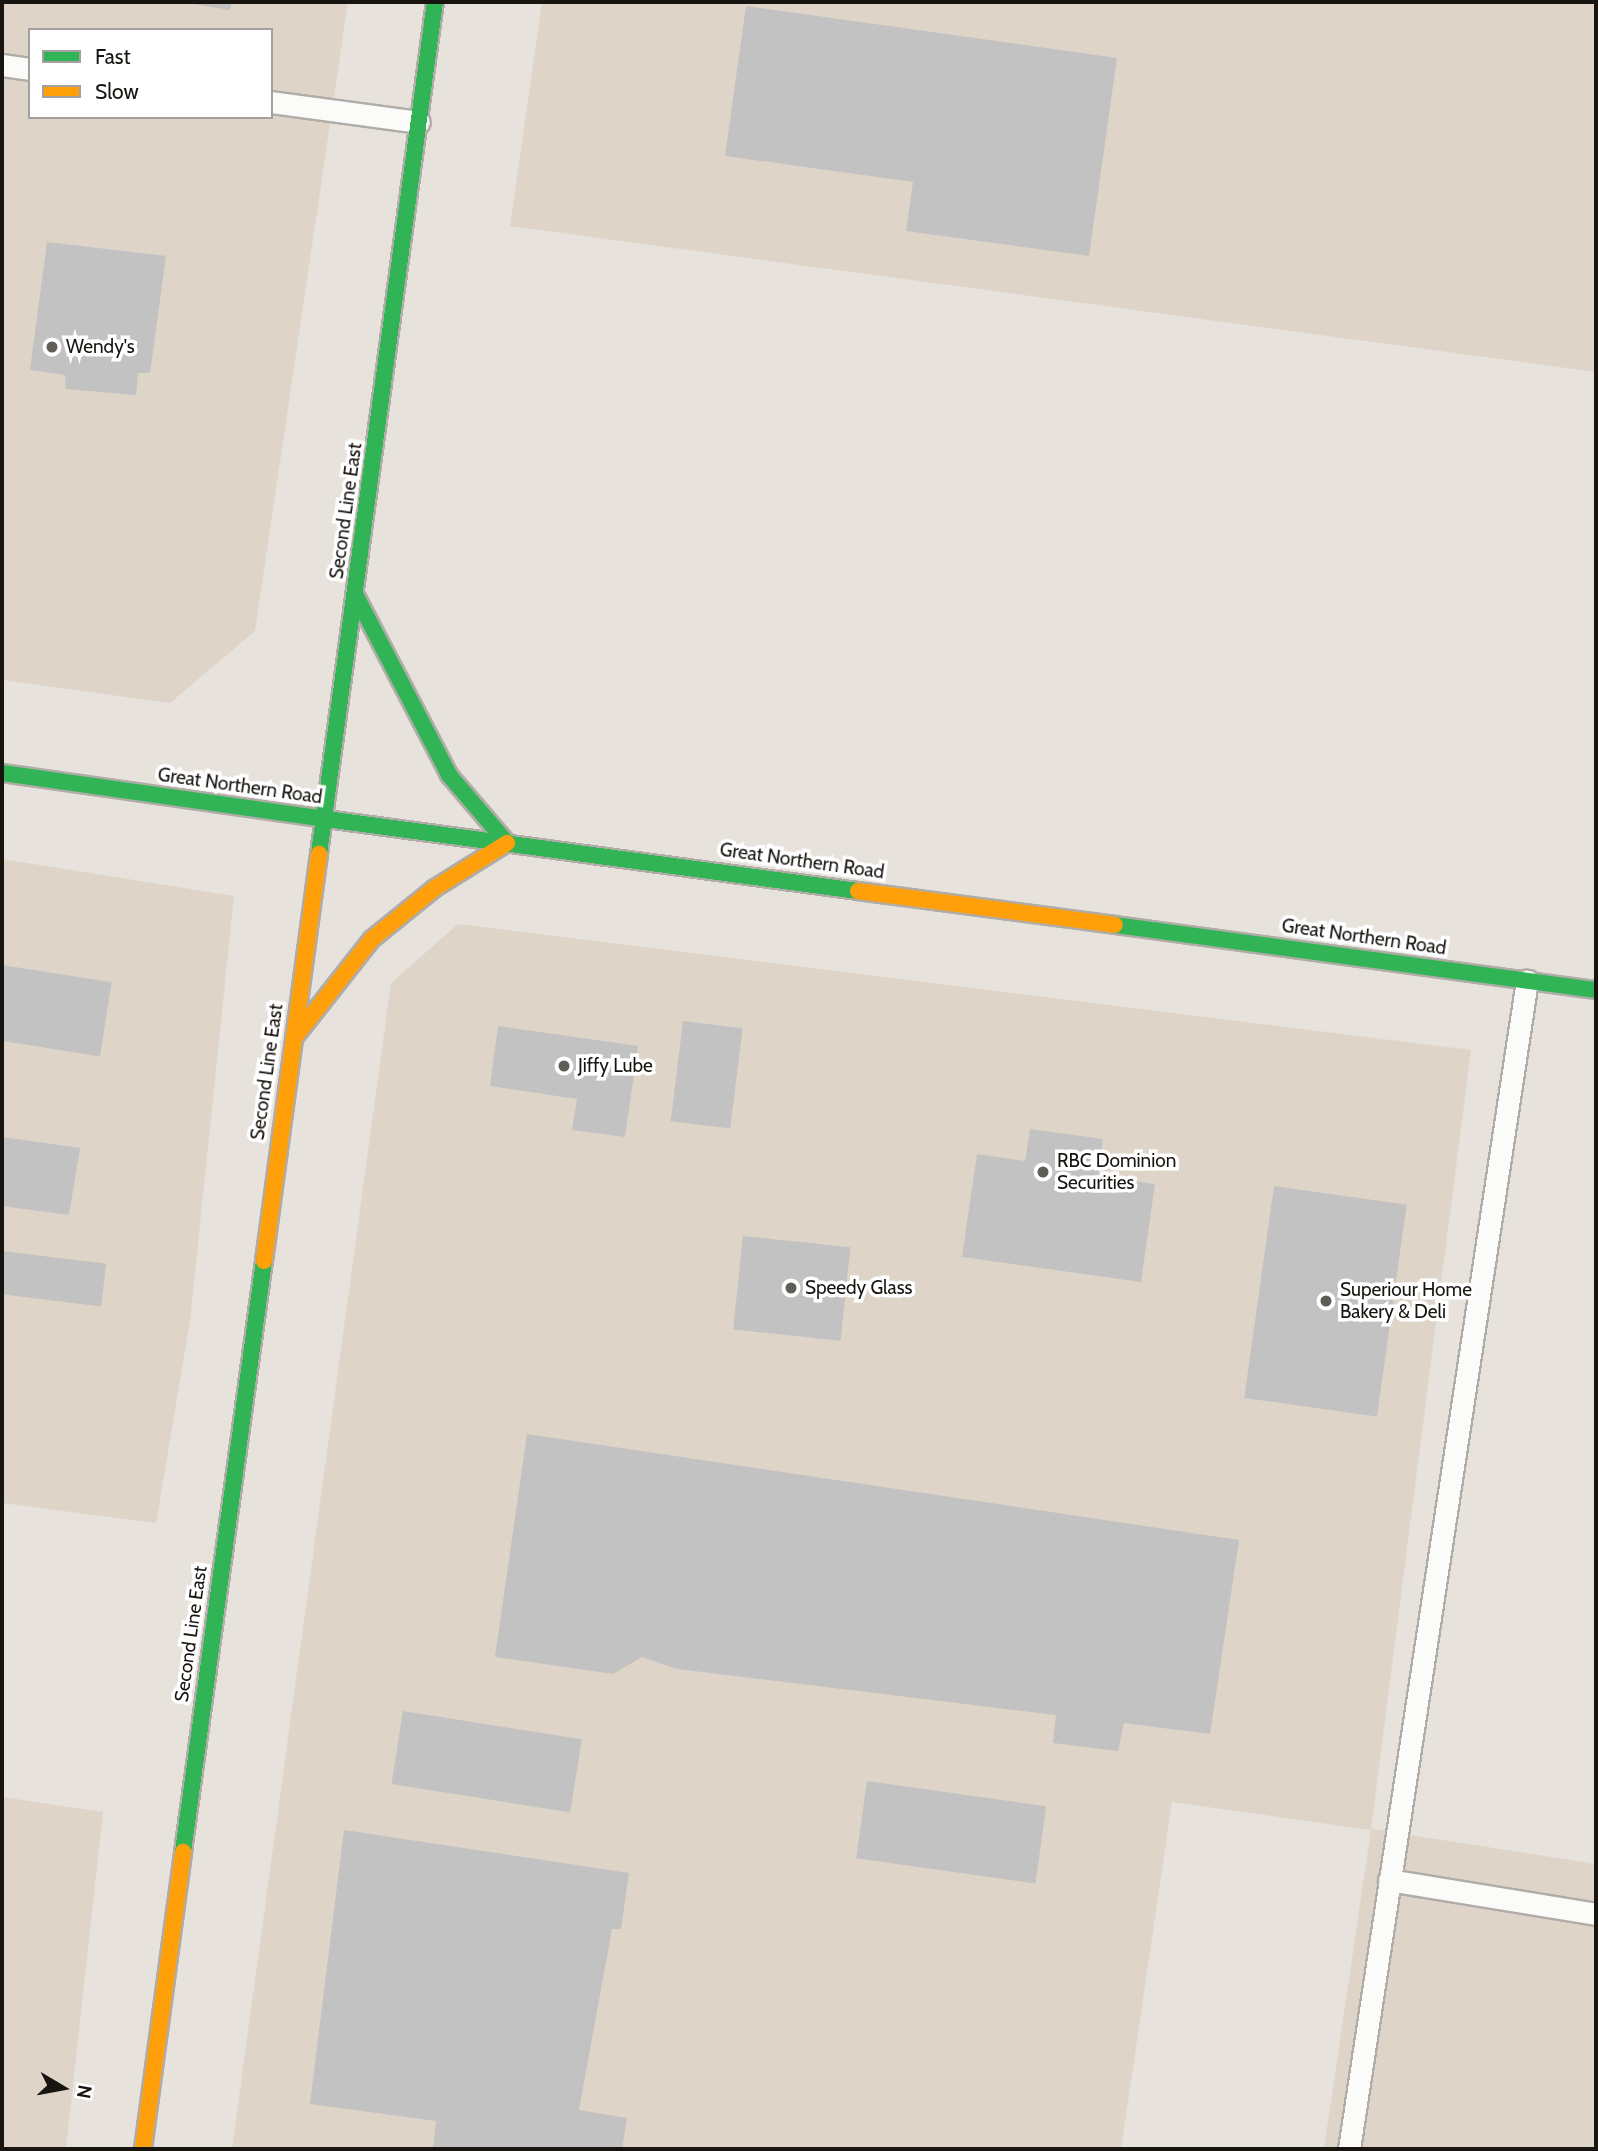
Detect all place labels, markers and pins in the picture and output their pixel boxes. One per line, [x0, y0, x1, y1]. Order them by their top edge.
place label: Wendy's [66, 336, 135, 358]
marker: Wendy's [44, 339, 60, 355]
place label: Jiffy Lube [578, 1055, 653, 1077]
marker: Jiffy Lube [556, 1058, 572, 1074]
place label: RBC Dominion Securities [1057, 1150, 1176, 1194]
marker: RBC Dominion Securities [1035, 1164, 1051, 1180]
place label: Speedy Glass [805, 1277, 912, 1299]
place label: Superiour Home Bakery & Deli [1340, 1279, 1472, 1323]
marker: Speedy Glass [783, 1280, 799, 1296]
marker: Superiour Home Bakery & Deli [1318, 1293, 1334, 1309]

